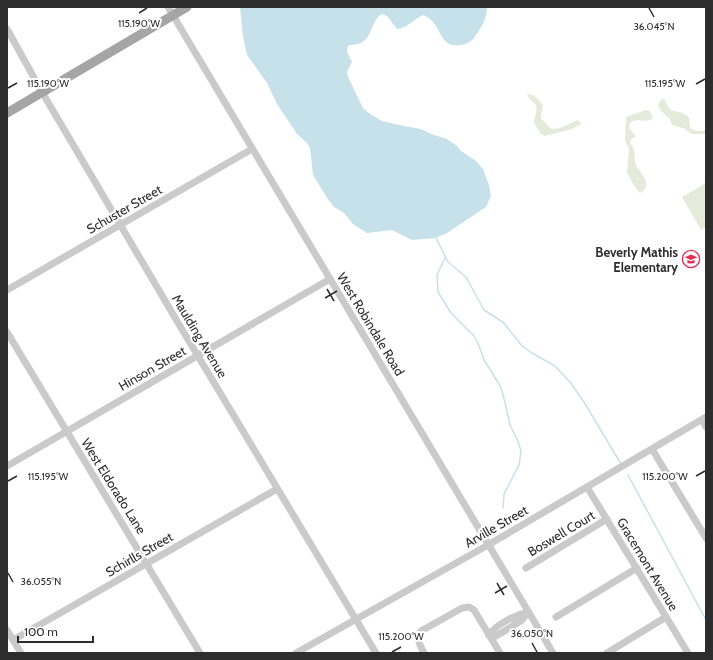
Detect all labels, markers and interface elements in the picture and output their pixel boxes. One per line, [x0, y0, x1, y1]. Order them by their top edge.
text: 115.190°W [118, 17, 161, 30]
text: 36.045°N [633, 20, 675, 33]
text: 115.190°W [27, 77, 70, 90]
text: 115.195°W [645, 77, 686, 90]
street label: Schuster Street [84, 181, 165, 237]
place label: Beverly Mathis Elementary [595, 244, 678, 275]
school or university icon: Beverly Mathis Elementary [681, 249, 701, 269]
street label: West Robindale Road [334, 270, 408, 378]
street label: Maulding Avenue [169, 291, 231, 381]
street label: Hinson Street [115, 342, 189, 394]
street label: West Eldorado Lane [78, 435, 150, 537]
text: 115.195°W [28, 470, 69, 483]
text: 115.200°W [642, 470, 688, 483]
street label: Arville Street [462, 501, 531, 551]
street label: Boswell Court [524, 506, 598, 559]
street label: Gracemont Avenue [614, 515, 682, 614]
street label: Schirlls Street [102, 528, 176, 580]
text: 36.055°N [21, 575, 61, 588]
scale bar [18, 618, 93, 644]
text: 100 m [24, 624, 58, 639]
text: 36.050°N [511, 627, 553, 640]
text: 115.200°W [378, 630, 424, 643]

